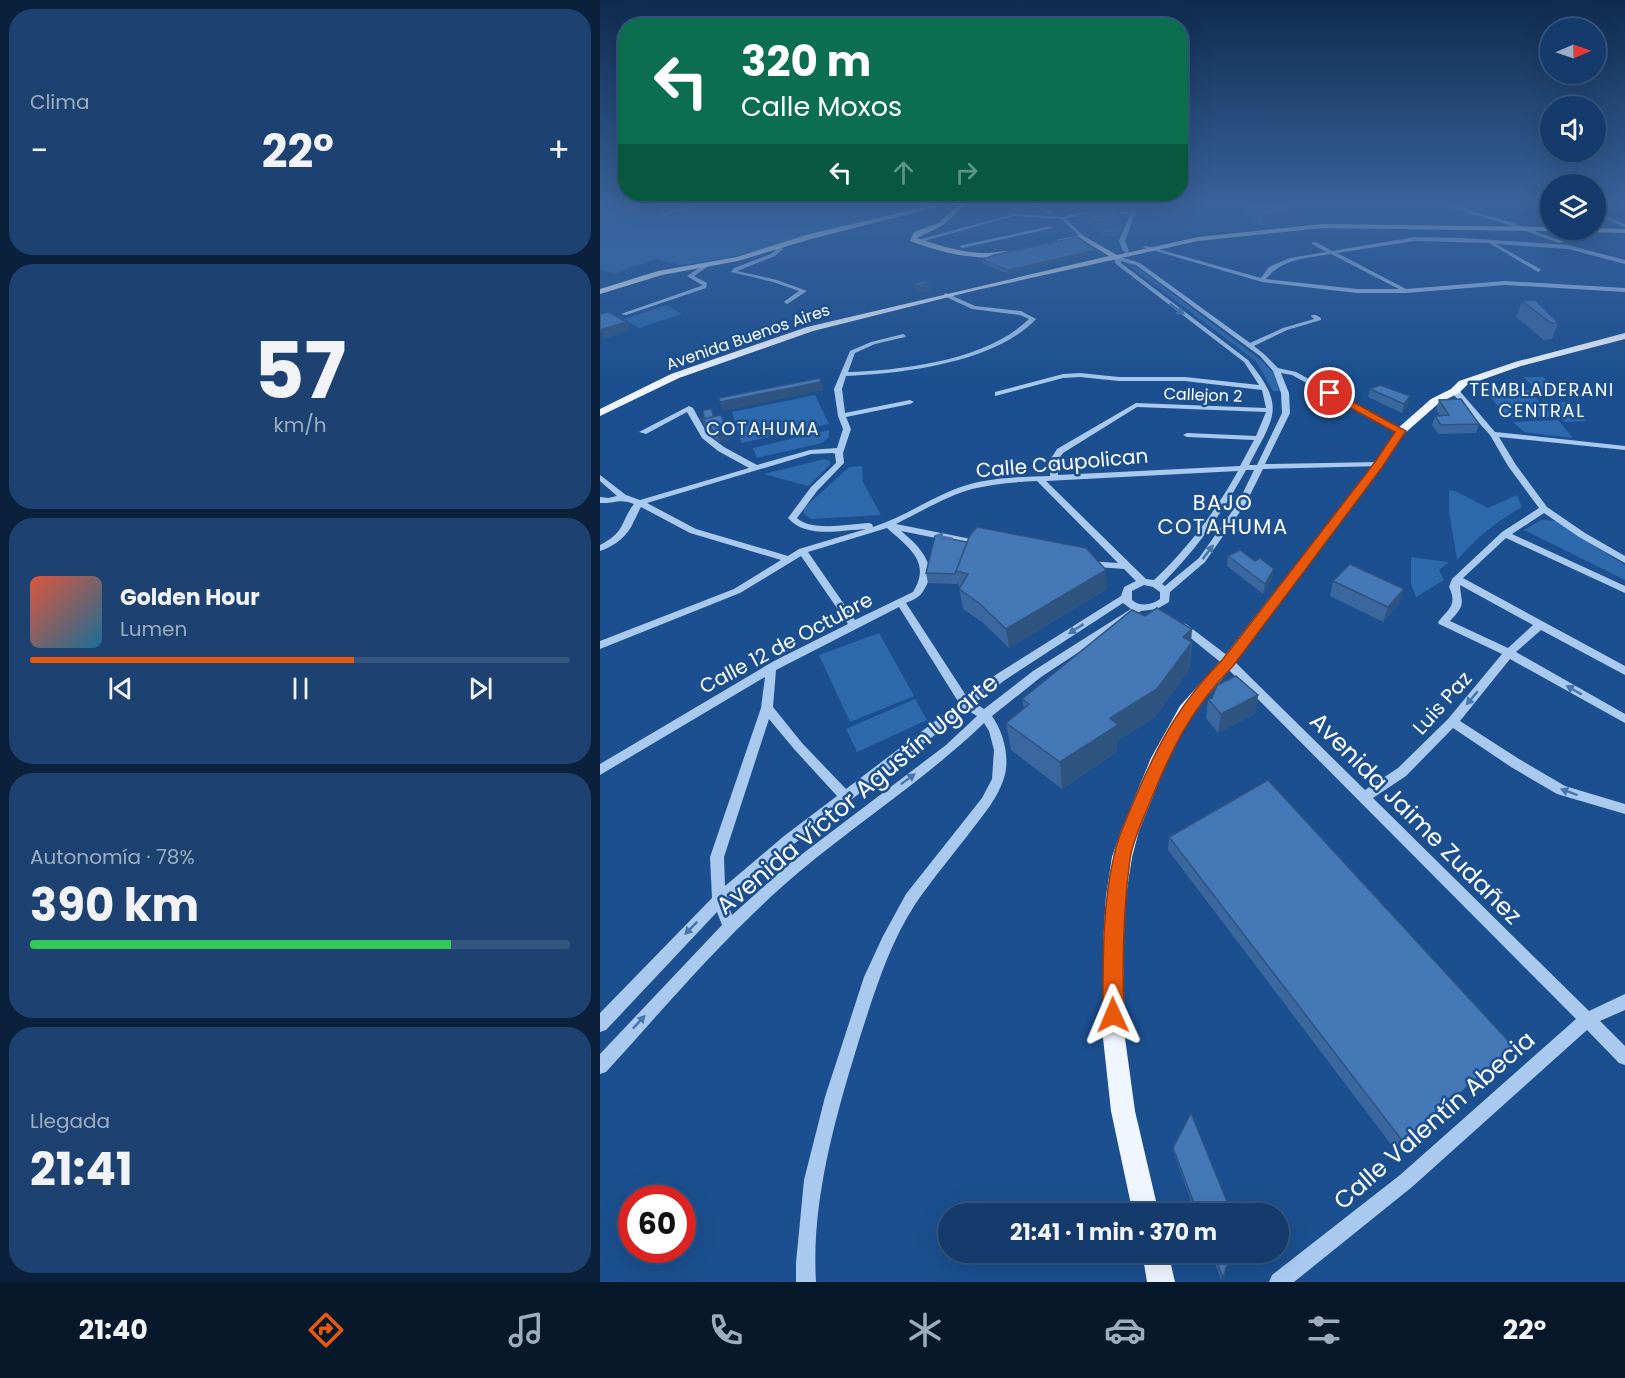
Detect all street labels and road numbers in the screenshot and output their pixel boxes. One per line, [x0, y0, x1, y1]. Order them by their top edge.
street label: Avenida Buenos Aires [663, 298, 833, 376]
street label: Callejon 2 [1163, 382, 1243, 408]
street label: Calle Caupolican [975, 442, 1149, 484]
street label: Calle 12 de Octubre [694, 585, 878, 701]
street label: Luis Paz [1406, 665, 1478, 741]
street label: Avenida Víctor Agustín Ugarte [709, 666, 1005, 922]
street label: Avenida Jaime Zudañez [1303, 705, 1529, 931]
street label: Calle Valentín Abecia [1326, 1023, 1542, 1217]

